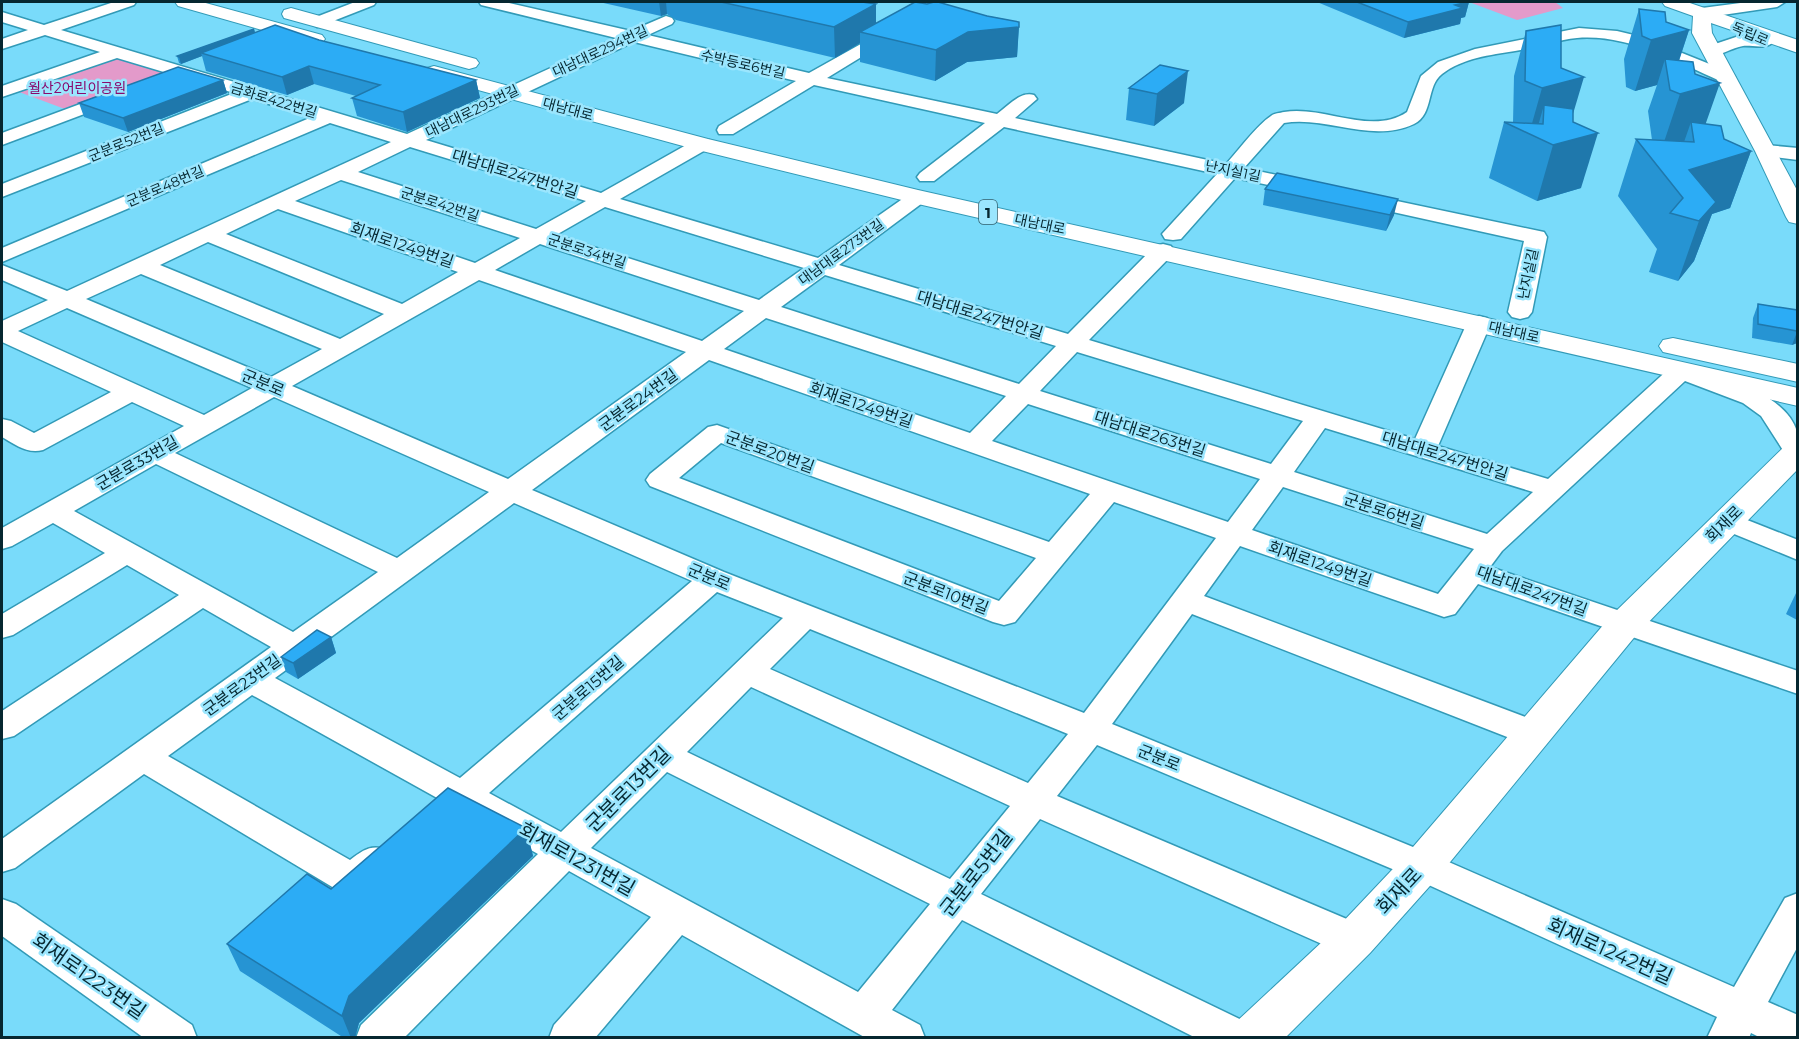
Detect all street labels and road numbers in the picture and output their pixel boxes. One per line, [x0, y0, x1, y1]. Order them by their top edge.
street label: 독립로 [1729, 18, 1771, 50]
street label: 대남대로294번길 [550, 21, 650, 81]
street label: 수박등로6번길 [699, 46, 787, 82]
street label: 금화로422번길 [229, 78, 319, 122]
street label: 대남대로293번길 [422, 81, 522, 141]
street label: 대남대로 [541, 94, 595, 124]
street label: 군분로52번길 [85, 119, 167, 165]
street label: 대남대로247번안길 [450, 146, 580, 202]
street label: 난지실1길 [1203, 156, 1263, 186]
street label: 군분로48번길 [123, 162, 207, 210]
street label: 군분로42번길 [398, 183, 482, 225]
road number: 1 [979, 200, 997, 224]
street label: 대남대로 [1013, 210, 1067, 238]
street label: 대남대로273번길 [795, 215, 887, 289]
street label: 회재로1249번길 [348, 218, 456, 272]
street label: 군분로34번길 [545, 230, 629, 272]
street label: 난지실길 [1514, 247, 1542, 301]
street label: 대남대로247번안길 [915, 287, 1045, 343]
street label: 대남대로 [1487, 317, 1541, 347]
street label: 군분로24번길 [595, 365, 681, 435]
street label: 군분로 [239, 366, 287, 400]
street label: 회재로1249번길 [807, 378, 915, 432]
street label: 대남대로263번길 [1092, 407, 1208, 461]
street label: 군분로20번길 [723, 427, 817, 477]
street label: 대남대로247번안길 [1380, 428, 1510, 484]
street label: 군분로33번길 [93, 432, 181, 494]
street label: 군분로6번길 [1341, 489, 1427, 533]
street label: 회재로 [1702, 501, 1747, 546]
street label: 회재로1249번길 [1266, 537, 1374, 591]
street label: 군분로 [685, 560, 733, 594]
street label: 대남대로247번길 [1474, 562, 1590, 620]
street label: 군분로10번길 [901, 568, 991, 618]
street label: 군분로23번길 [199, 650, 285, 720]
street label: 군분로15번길 [548, 652, 628, 724]
street label: 군분로13번길 [580, 741, 676, 837]
street label: 군분로 [1135, 741, 1183, 775]
street label: 회재로1231번길 [515, 817, 639, 901]
street label: 군분로5번길 [935, 825, 1017, 921]
street label: 회재로 [1371, 863, 1427, 919]
street label: 회재로1242번길 [1544, 913, 1676, 989]
street label: 회재로1223번길 [28, 928, 150, 1024]

